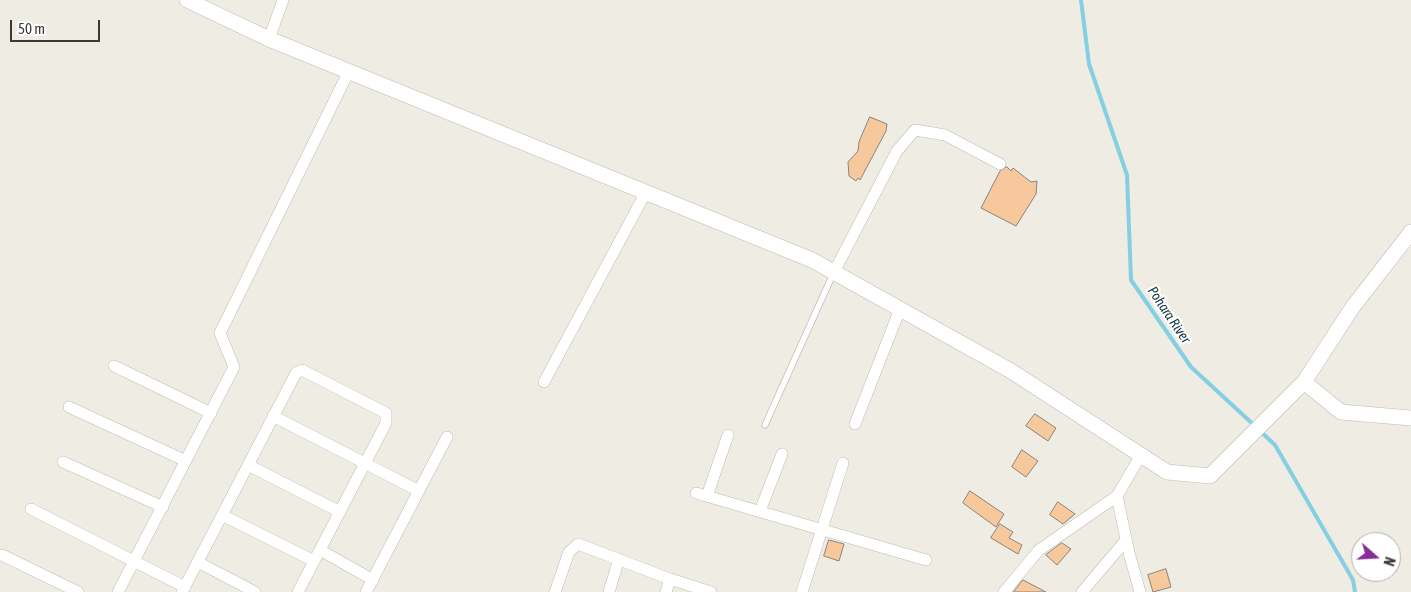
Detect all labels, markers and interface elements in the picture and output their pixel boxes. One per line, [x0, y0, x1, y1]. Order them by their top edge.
scale bar [12, 10, 102, 42]
text: 50 m [18, 20, 45, 37]
water label: Pohara River [1144, 283, 1194, 347]
north arrow [1351, 532, 1401, 582]
text: N [1380, 555, 1398, 568]

